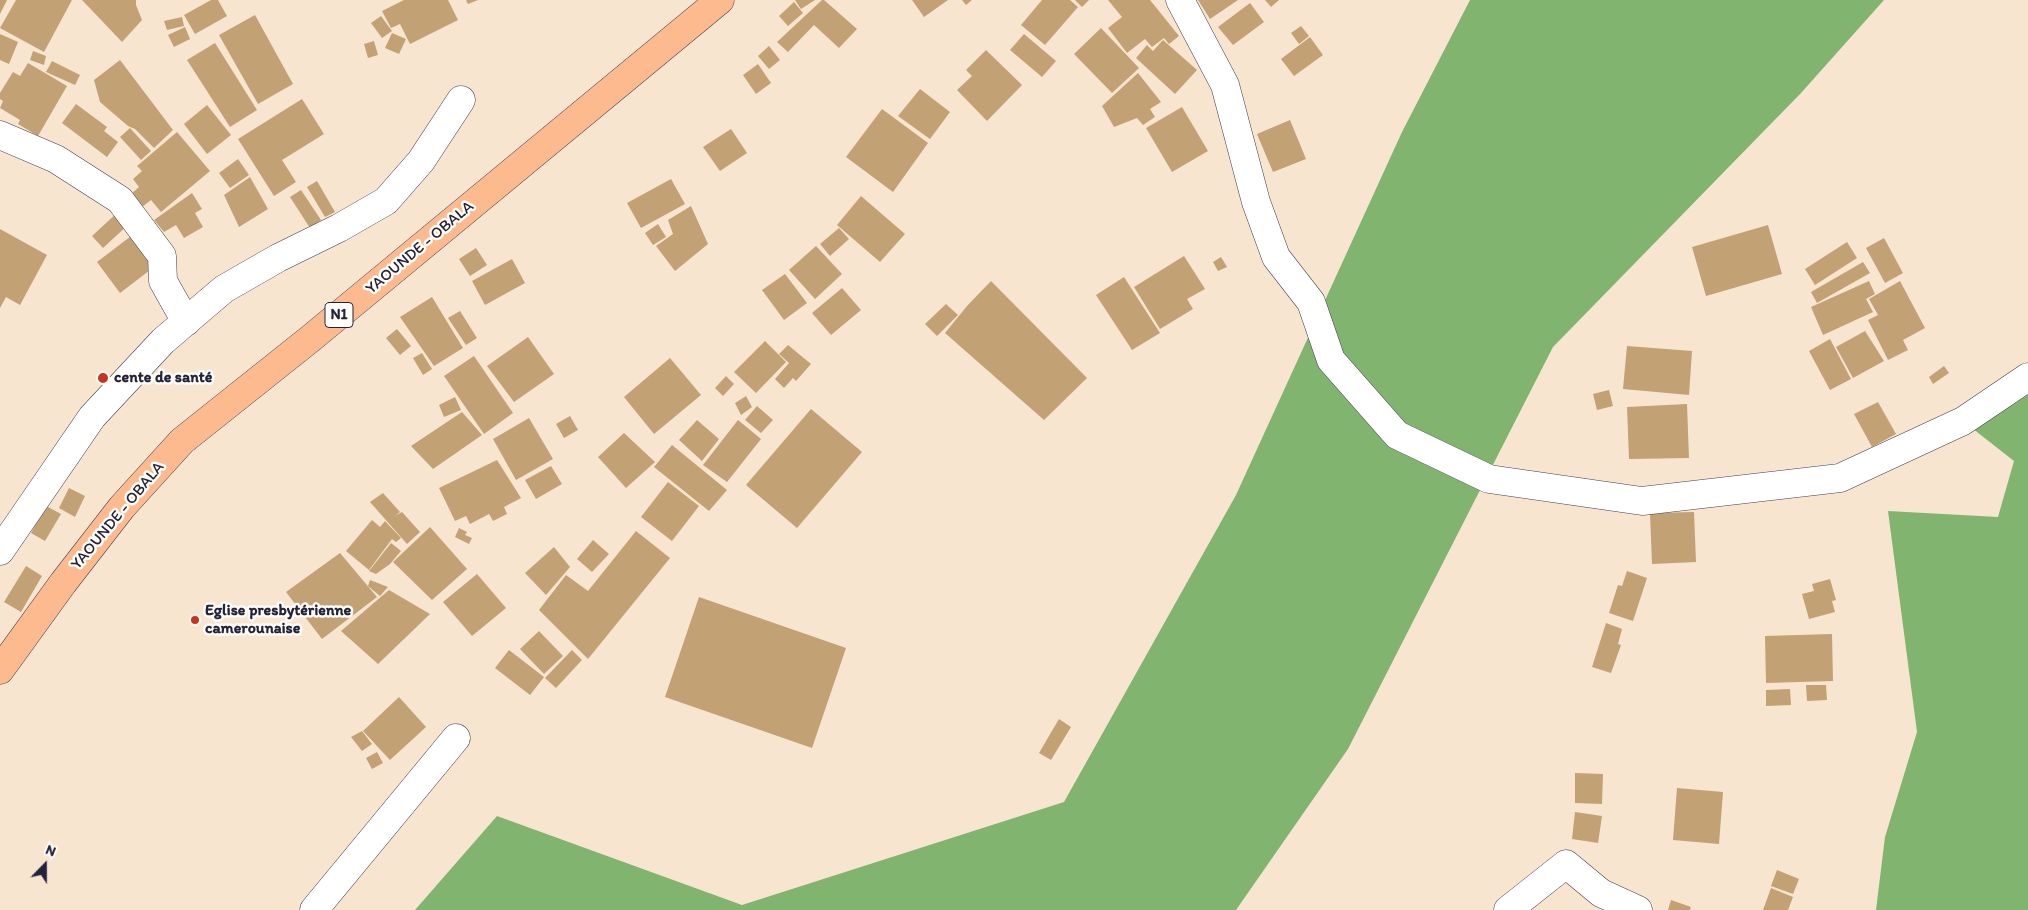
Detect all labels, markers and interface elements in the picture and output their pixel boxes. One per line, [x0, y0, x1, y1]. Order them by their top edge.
street label: YAOUNDE - OBALA [362, 197, 478, 299]
road number: N1 [325, 302, 353, 328]
place label: cente de santé [114, 368, 212, 388]
marker: cente de santé [96, 371, 110, 385]
street label: YAOUNDE - OBALA [67, 458, 169, 574]
place label: Eglise presbytérienne camerounaise [205, 601, 351, 639]
marker: Eglise presbytérienne camerounaise [189, 614, 201, 626]
north arrow [20, 840, 70, 890]
text: N [43, 841, 58, 860]

